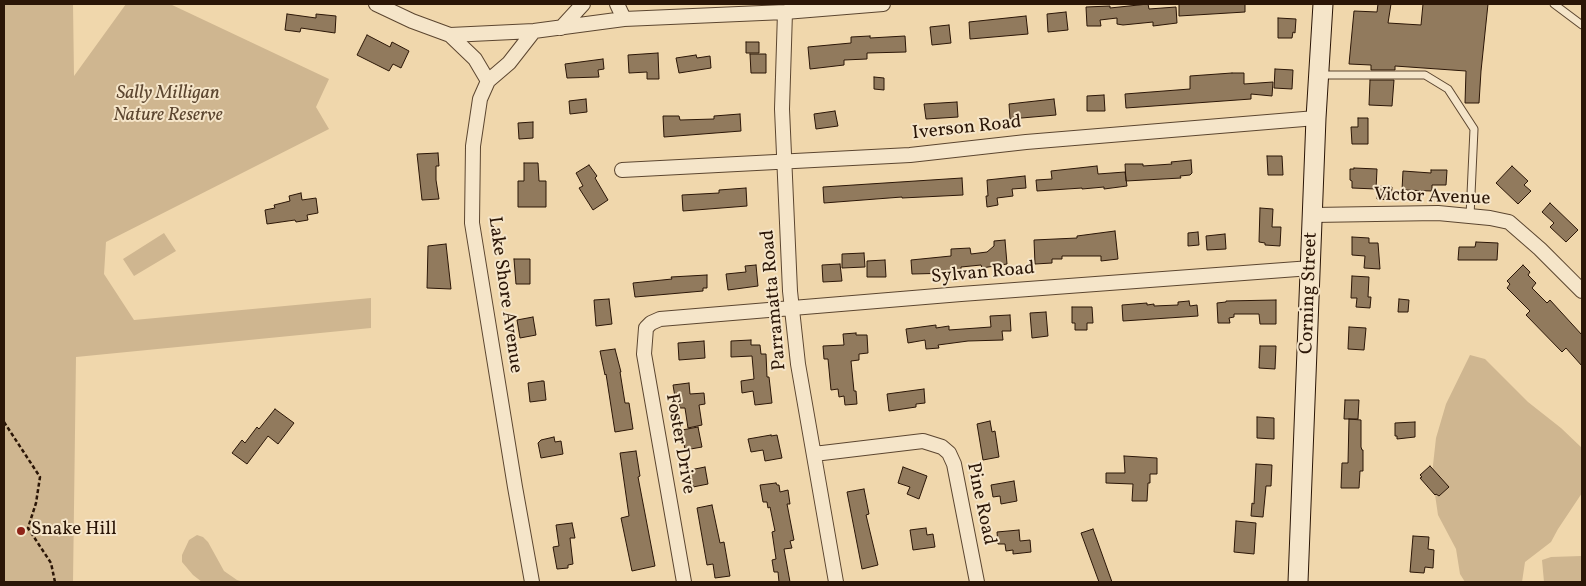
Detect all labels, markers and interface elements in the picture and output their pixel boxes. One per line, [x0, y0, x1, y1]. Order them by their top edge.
park label: Sally Milligan Nature Reserve [113, 84, 223, 128]
street label: Iverson Road [911, 112, 1023, 146]
street label: Victor Avenue [1373, 185, 1491, 211]
street label: Lake Shore Avenue [482, 215, 526, 375]
street label: Parramatta Road [757, 229, 793, 371]
street label: Corning Street [1296, 232, 1324, 354]
street label: Sylvan Road [930, 258, 1036, 290]
street label: Foster Drive [659, 392, 699, 496]
street label: Pine Road [960, 461, 1000, 547]
place label: Snake Hill [31, 520, 117, 542]
marker: Snake Hill [15, 525, 27, 537]

